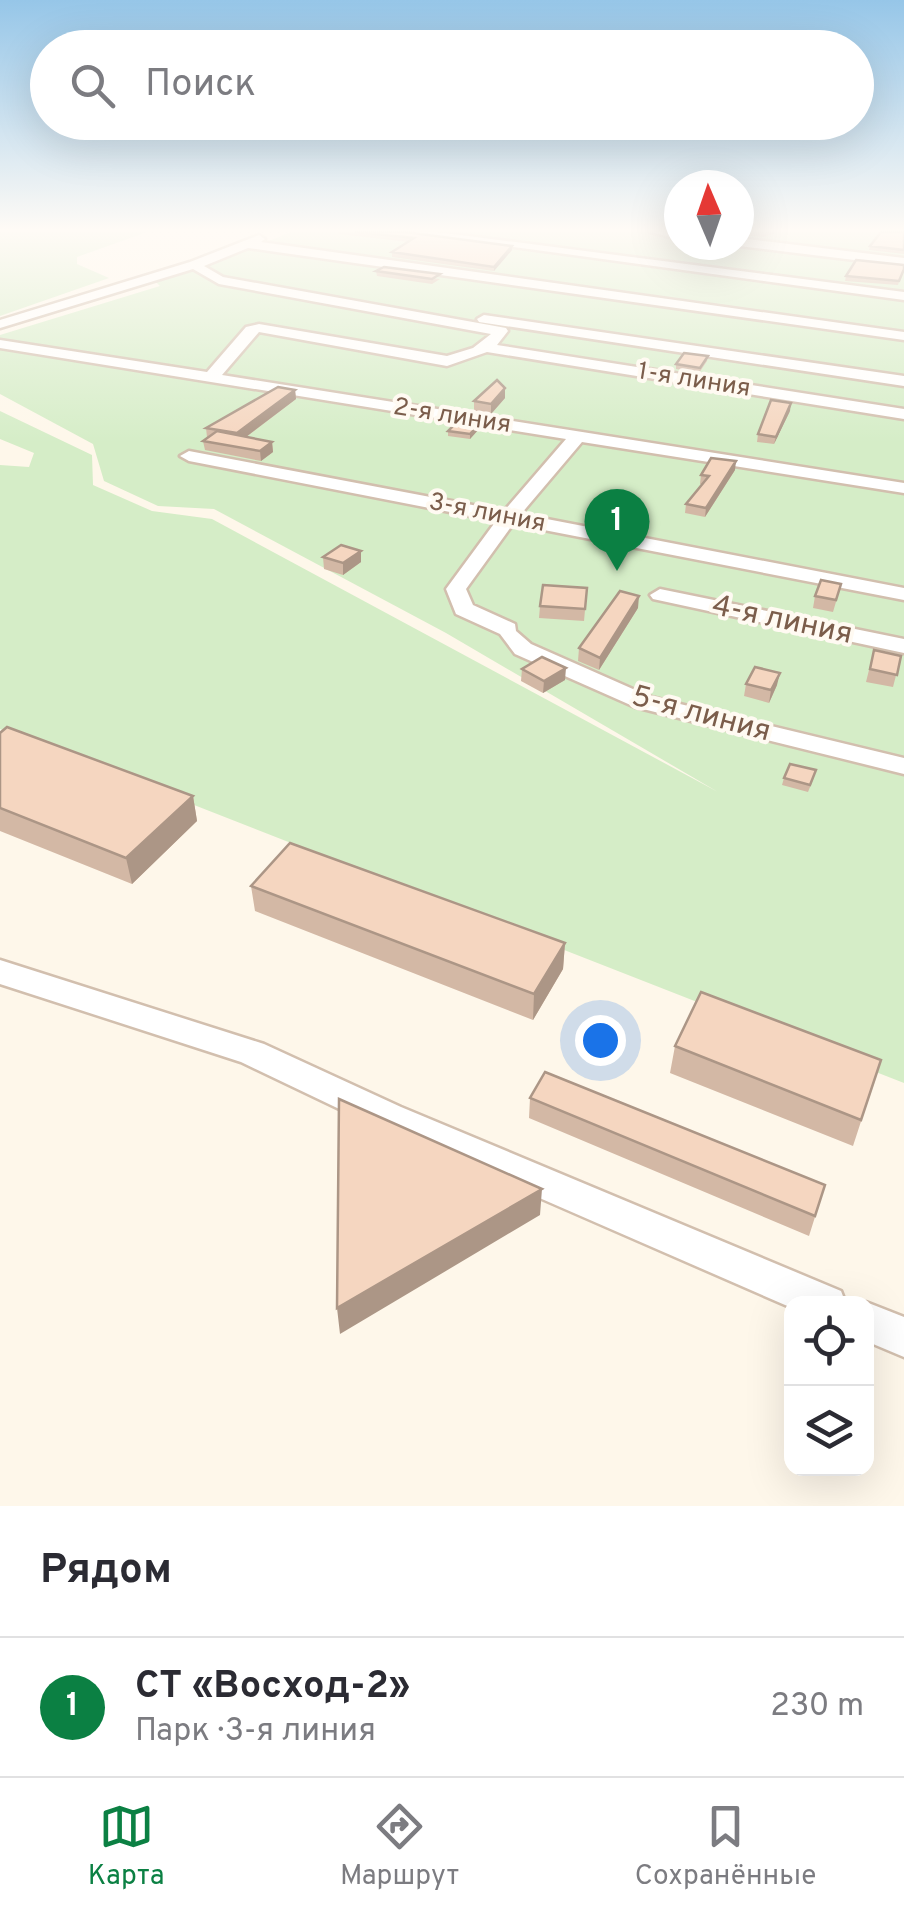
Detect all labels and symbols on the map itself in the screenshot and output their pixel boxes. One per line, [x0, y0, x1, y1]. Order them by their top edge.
north arrow [664, 170, 754, 260]
street label: 1-я линия [635, 356, 753, 406]
street label: 2-я линия [391, 392, 513, 442]
street label: 3-я линия [426, 487, 548, 541]
pin: 1 [584, 488, 650, 571]
street label: 4-я линия [708, 588, 856, 654]
street label: 5-я линия [627, 679, 775, 751]
your location [575, 1015, 626, 1066]

